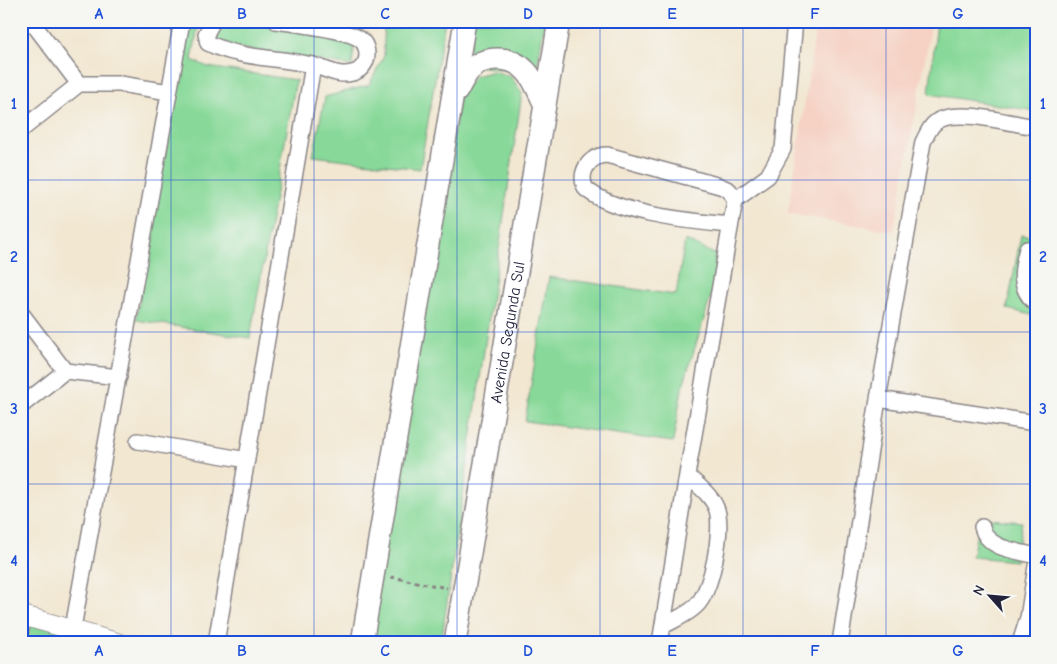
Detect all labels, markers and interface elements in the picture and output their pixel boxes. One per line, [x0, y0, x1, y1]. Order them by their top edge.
text: A [95, 5, 104, 23]
text: B [237, 5, 247, 23]
text: C [380, 5, 390, 23]
text: D [523, 5, 533, 23]
text: E [667, 5, 677, 23]
text: F [810, 5, 820, 23]
text: G [952, 5, 964, 23]
text: 1 [11, 95, 17, 113]
text: 1 [1040, 95, 1046, 113]
text: 2 [10, 248, 18, 266]
text: 2 [1039, 248, 1047, 266]
street label: Avenida Segunda Sul [487, 260, 529, 405]
text: 3 [10, 400, 18, 418]
text: 3 [1039, 400, 1047, 418]
text: 4 [10, 552, 18, 570]
text: 4 [1039, 552, 1047, 570]
north arrow [964, 572, 1014, 622]
text: N [969, 582, 989, 598]
text: A [95, 642, 104, 660]
text: B [237, 642, 247, 660]
text: C [380, 642, 390, 660]
text: D [523, 642, 533, 660]
text: E [667, 642, 677, 660]
text: F [810, 642, 820, 660]
text: G [952, 642, 964, 660]

